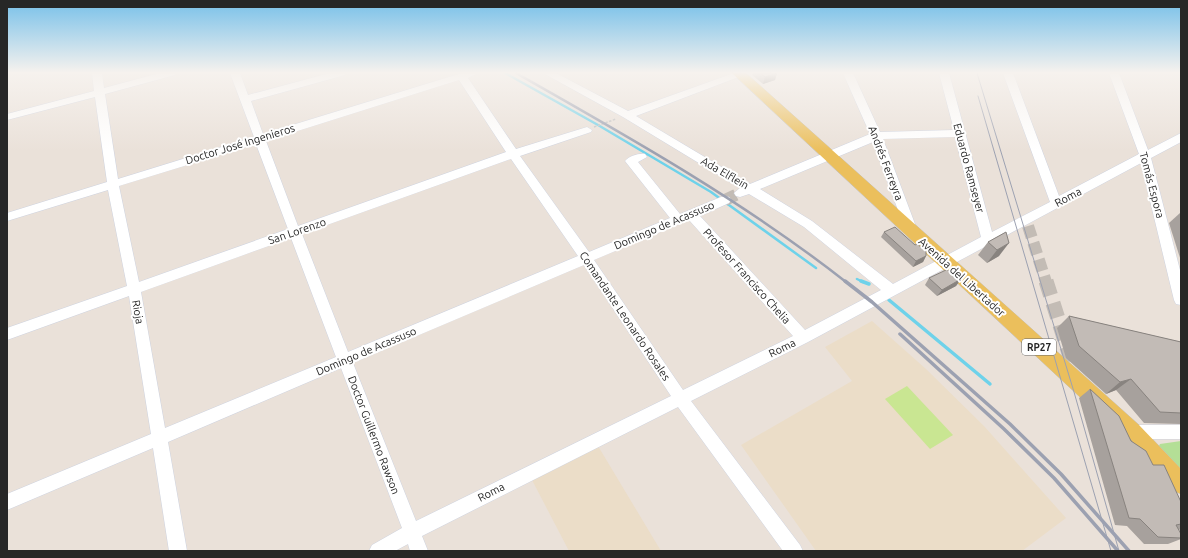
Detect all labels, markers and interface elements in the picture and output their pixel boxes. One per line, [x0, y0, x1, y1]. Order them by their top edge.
street label: Doctor José Ingenieros [184, 122, 296, 166]
street label: Eduardo Ramseyer [951, 122, 987, 215]
street label: Andrés Ferreyra [866, 124, 906, 202]
street label: Tomás Espora [1137, 151, 1167, 219]
street label: Ada Elflein [699, 155, 751, 191]
street label: Roma [1053, 185, 1083, 209]
street label: Domingo de Acassuso [612, 198, 716, 252]
street label: San Lorenzo [267, 216, 327, 246]
street label: Profesor Francisco Chelia [701, 226, 793, 326]
street label: Avenida del Libertador [916, 235, 1008, 319]
street label: Comandante Leonardo Rosales [577, 249, 673, 383]
street label: Rioja [130, 299, 146, 325]
street label: Domingo de Acassuso [314, 324, 418, 378]
street label: Roma [767, 336, 797, 360]
road number: RP27 [1022, 339, 1056, 355]
street label: Doctor Guillermo Rawson [346, 374, 402, 496]
street label: Roma [476, 480, 506, 504]

